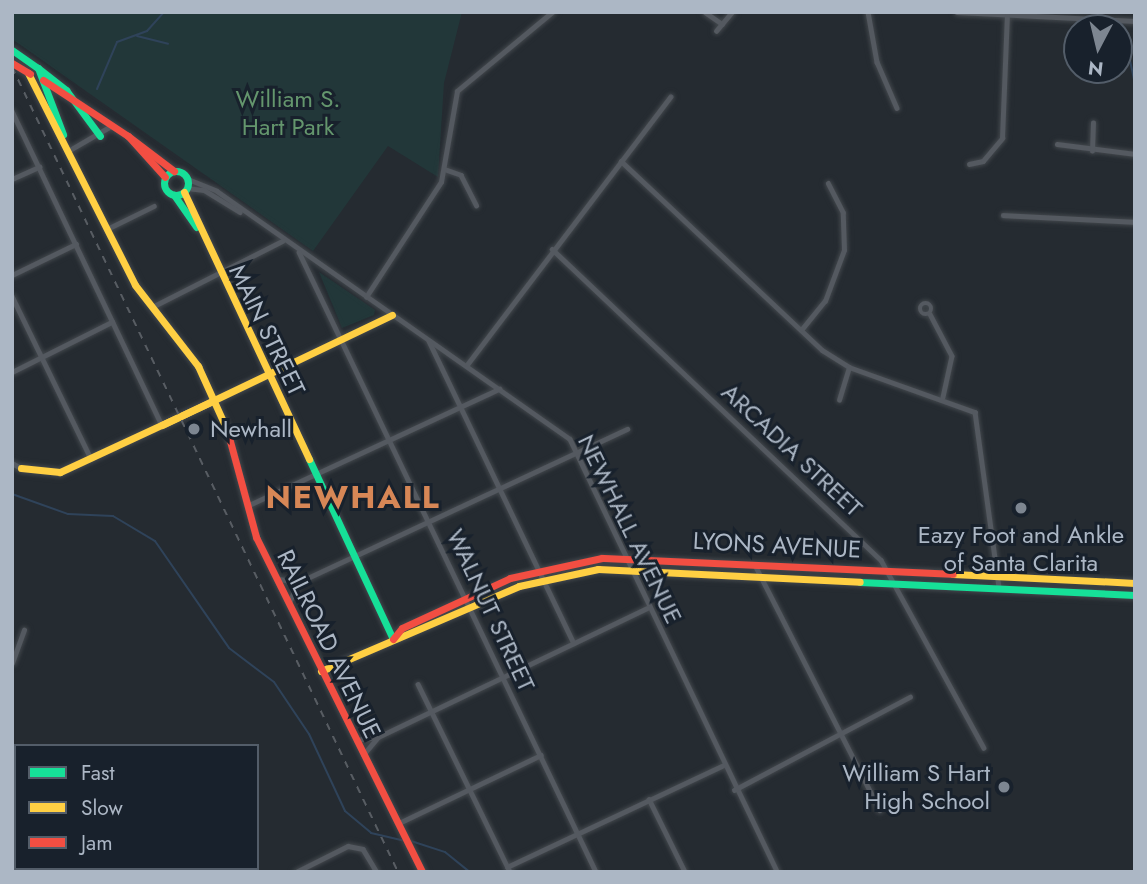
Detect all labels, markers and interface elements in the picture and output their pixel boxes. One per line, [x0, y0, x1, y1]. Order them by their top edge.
north arrow [1063, 14, 1133, 84]
text: N [1086, 54, 1105, 83]
park label: William S. Hart Park [235, 85, 341, 141]
street label: MAIN STREET [223, 260, 311, 400]
street label: ARCADIA STREET [716, 377, 868, 523]
place label: Newhall [210, 415, 292, 443]
marker: Newhall [184, 419, 204, 439]
street label: NEWHALL AVENUE [572, 430, 688, 628]
district label: NEWHALL [266, 478, 440, 516]
marker: Eazy Foot and Ankle of Santa Clarita [1011, 498, 1031, 518]
place label: Eazy Foot and Ankle of Santa Clarita [918, 521, 1124, 577]
street label: WALNUT STREET [441, 524, 541, 696]
street label: LYONS AVENUE [692, 526, 862, 564]
street label: RAILROAD AVENUE [271, 545, 387, 743]
legend [14, 744, 259, 870]
text: Fast [81, 758, 114, 788]
place label: William S Hart High School [842, 759, 990, 815]
marker: William S Hart High School [996, 779, 1012, 795]
text: Slow [81, 793, 123, 823]
text: Jam [81, 828, 113, 858]

